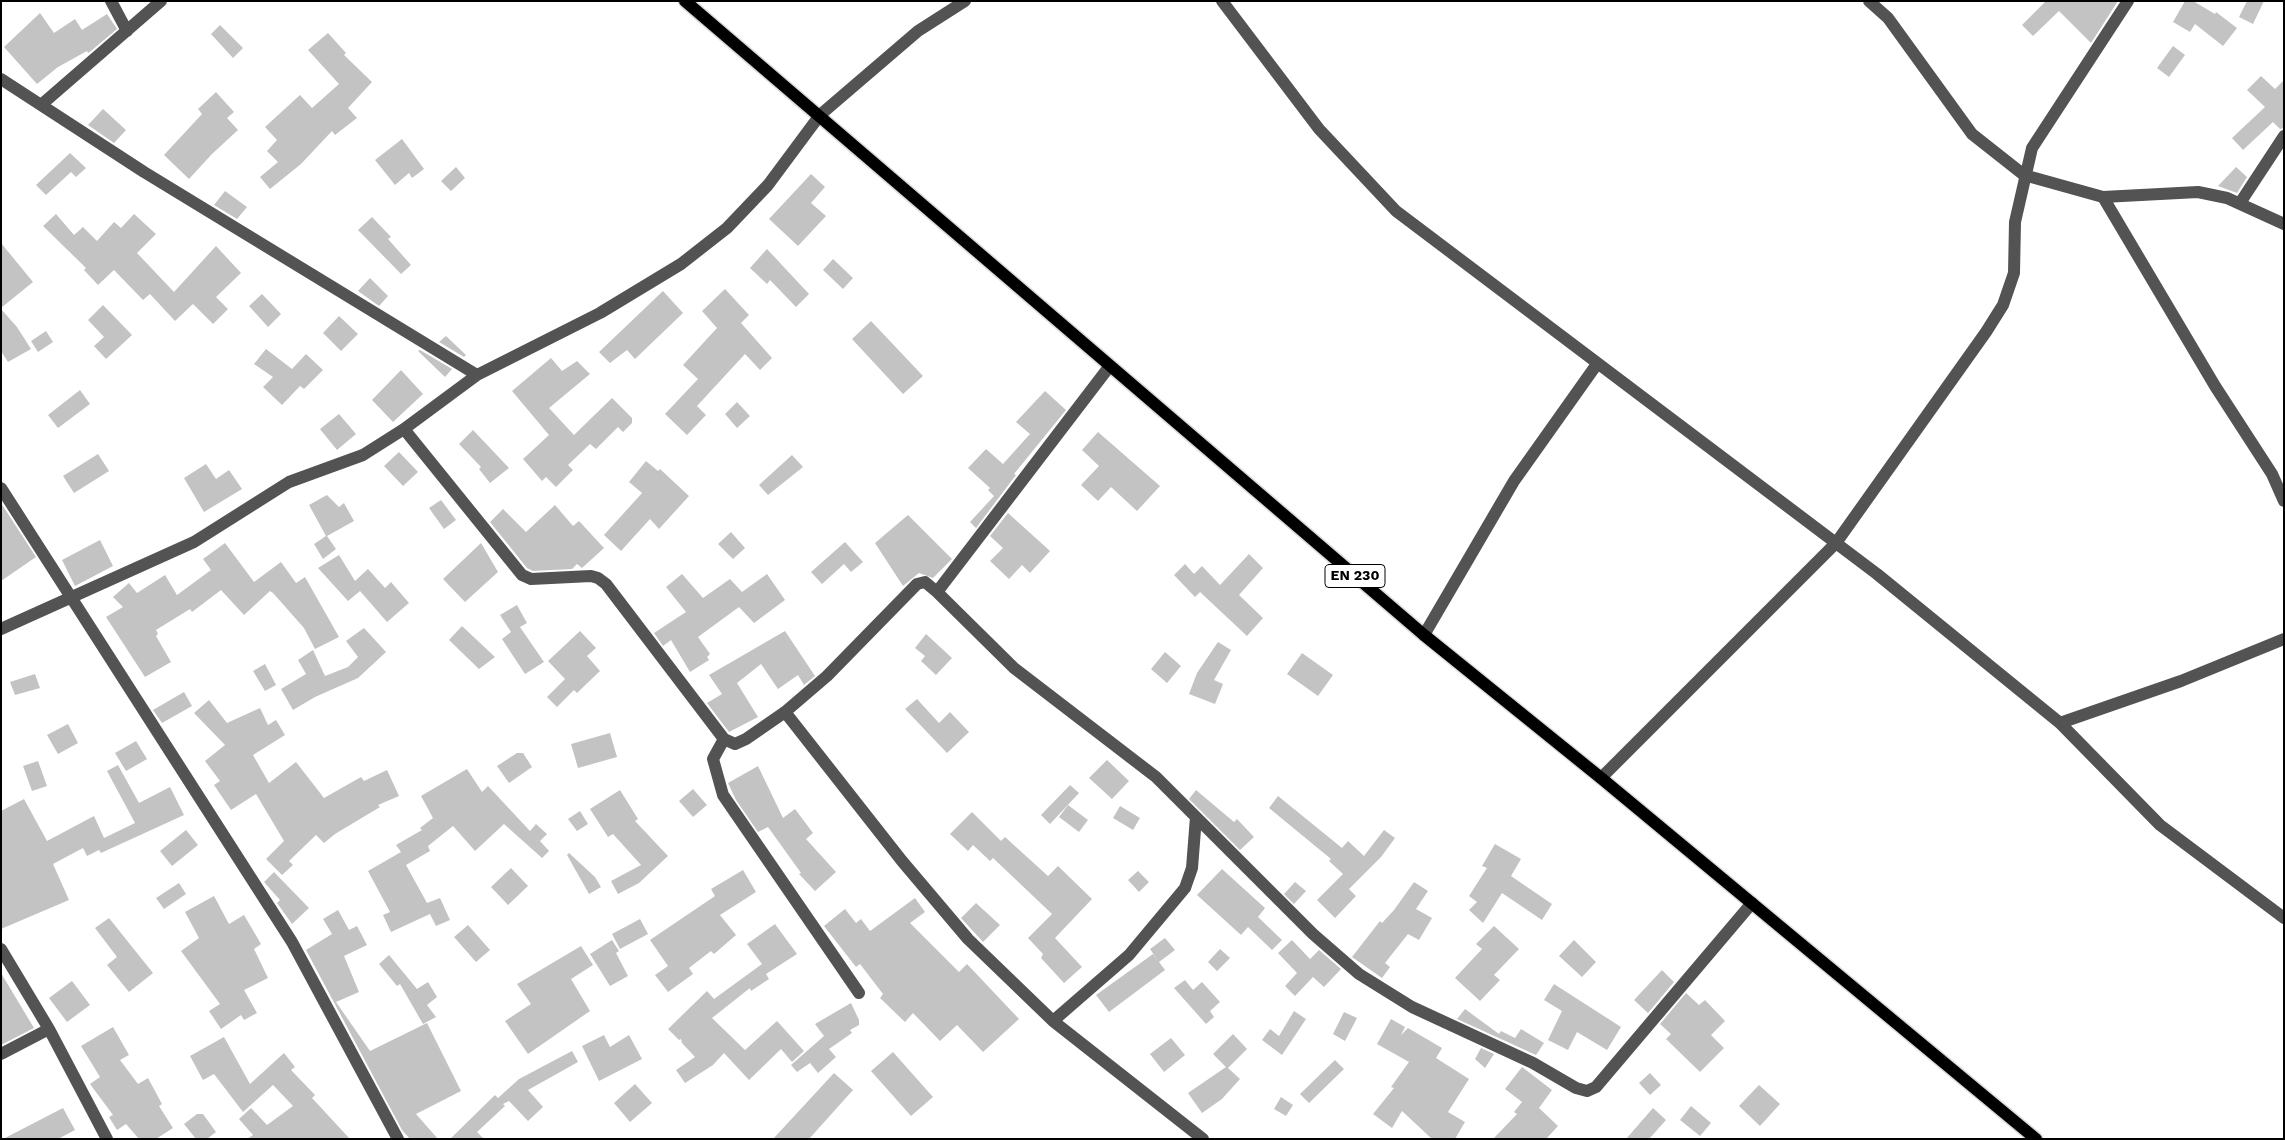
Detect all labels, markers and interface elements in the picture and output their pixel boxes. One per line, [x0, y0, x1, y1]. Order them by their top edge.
road number: EN 230 [1325, 564, 1385, 588]

